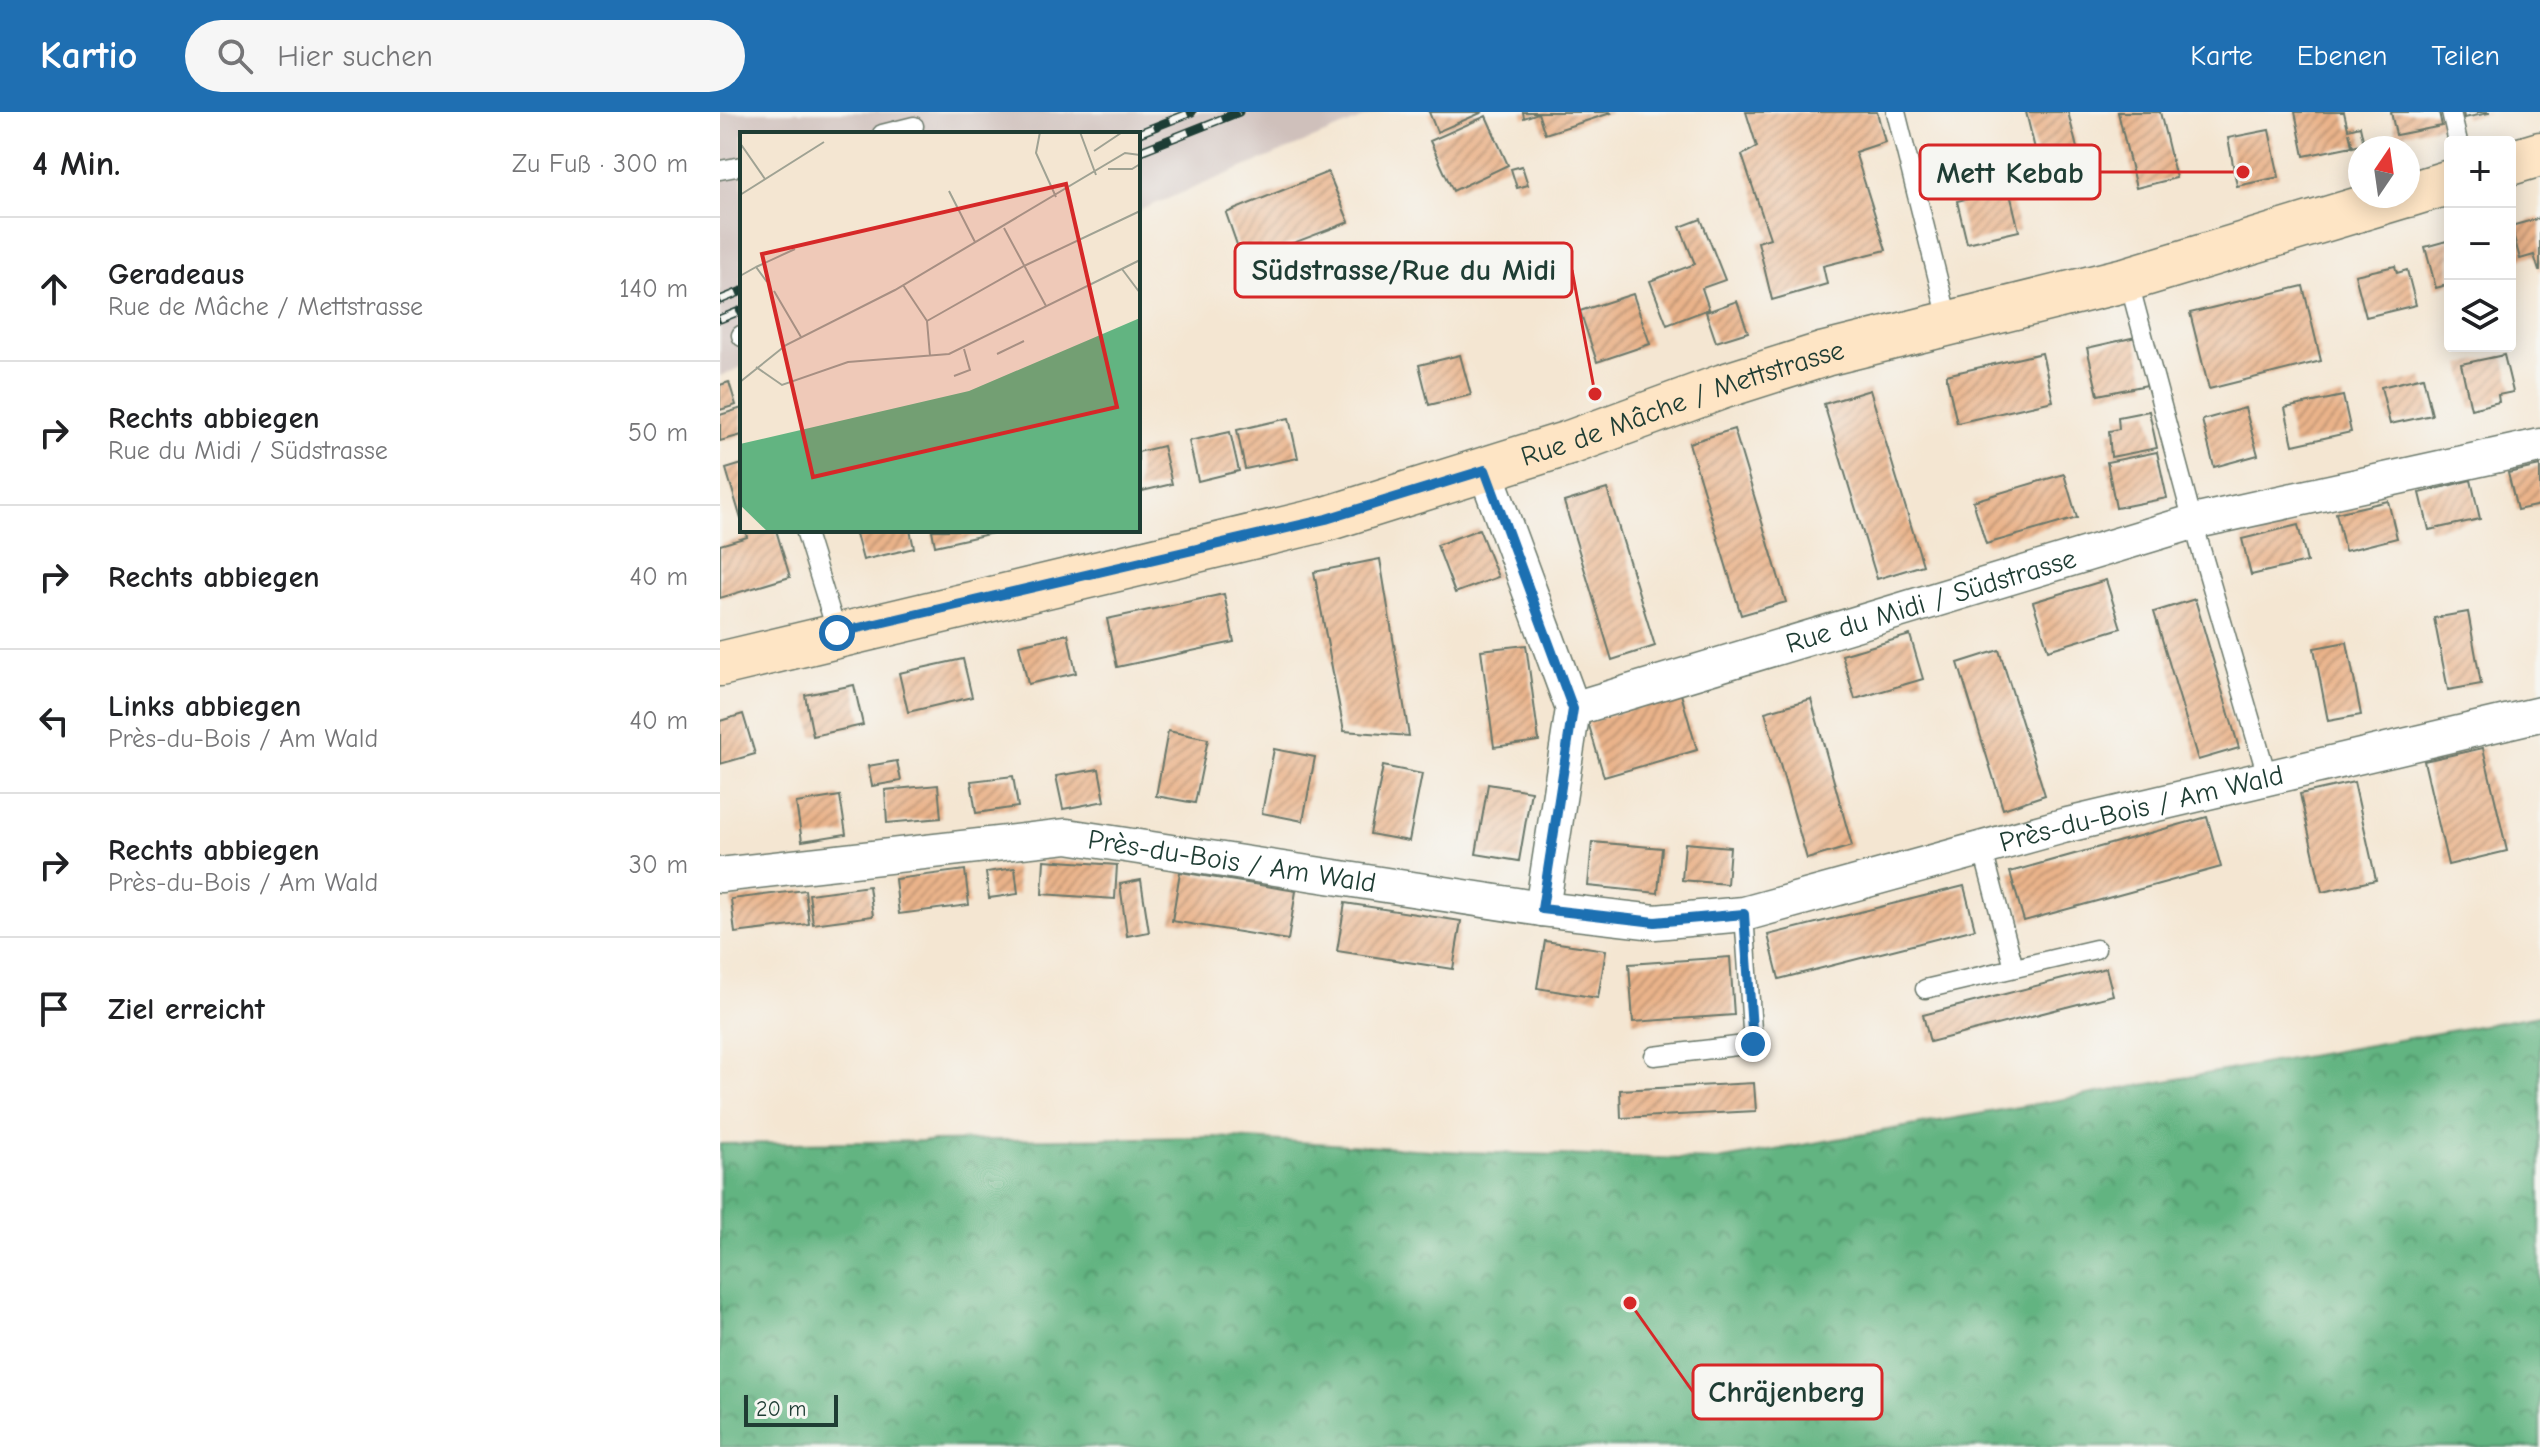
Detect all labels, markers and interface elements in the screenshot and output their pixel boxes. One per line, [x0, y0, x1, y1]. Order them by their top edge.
search box [185, 20, 745, 92]
text: Kartio [40, 34, 137, 78]
icon: search [213, 34, 257, 78]
text: Hier suchen [277, 39, 433, 74]
text: Karte [2190, 40, 2253, 72]
text: Ebenen [2297, 40, 2388, 72]
text: Teilen [2432, 40, 2500, 72]
inset map [740, 132, 1140, 532]
north arrow [2348, 136, 2420, 208]
map controls [2444, 136, 2516, 352]
button: + [2444, 136, 2516, 208]
text: 4 Min. [32, 144, 120, 184]
callout: Mett Kebab [1920, 145, 2100, 199]
text: Zu Fuß · 300 m [512, 149, 688, 179]
text: Mett Kebab [1936, 156, 2084, 191]
button: − [2444, 208, 2516, 280]
callout: Südstrasse/Rue du Midi [1235, 243, 1572, 297]
text: Südstrasse/Rue du Midi [1252, 253, 1556, 288]
text: Geradeaus [108, 257, 244, 292]
icon: ahead [32, 267, 76, 311]
text: 140 m [619, 274, 688, 304]
button: layers [2444, 280, 2516, 352]
text: Rue de Mâche / Mettstrasse [108, 292, 423, 322]
street label: Rue de Mâche / Mettstrasse [1517, 334, 1847, 473]
text: Rechts abbiegen [108, 401, 320, 436]
icon: right [32, 411, 76, 455]
text: 50 m [628, 418, 688, 448]
text: Rue du Midi / Südstrasse [108, 436, 388, 466]
street label: Rue du Midi / Südstrasse [1782, 542, 2080, 660]
icon: right [32, 555, 76, 599]
text: Rechts abbiegen [108, 560, 320, 595]
text: 40 m [629, 562, 688, 592]
route start [819, 615, 855, 651]
text: Links abbiegen [108, 689, 301, 724]
icon: left [32, 699, 76, 743]
text: 40 m [629, 706, 688, 736]
text: Près-du-Bois / Am Wald [108, 724, 378, 754]
street label: Près-du-Bois / Am Wald [1996, 759, 2286, 859]
street label: Près-du-Bois / Am Wald [1086, 823, 1378, 899]
text: Rechts abbiegen [108, 833, 320, 868]
icon: right [32, 843, 76, 887]
text: 30 m [629, 850, 688, 880]
text: Près-du-Bois / Am Wald [108, 868, 378, 898]
icon: arrive [32, 987, 76, 1031]
text: Ziel erreicht [108, 992, 265, 1027]
route end [1735, 1026, 1771, 1062]
callout: Chräjenberg [1693, 1365, 1882, 1419]
text: Chräjenberg [1708, 1375, 1866, 1410]
scale bar [744, 1391, 838, 1427]
text: 20 m [756, 1396, 806, 1422]

